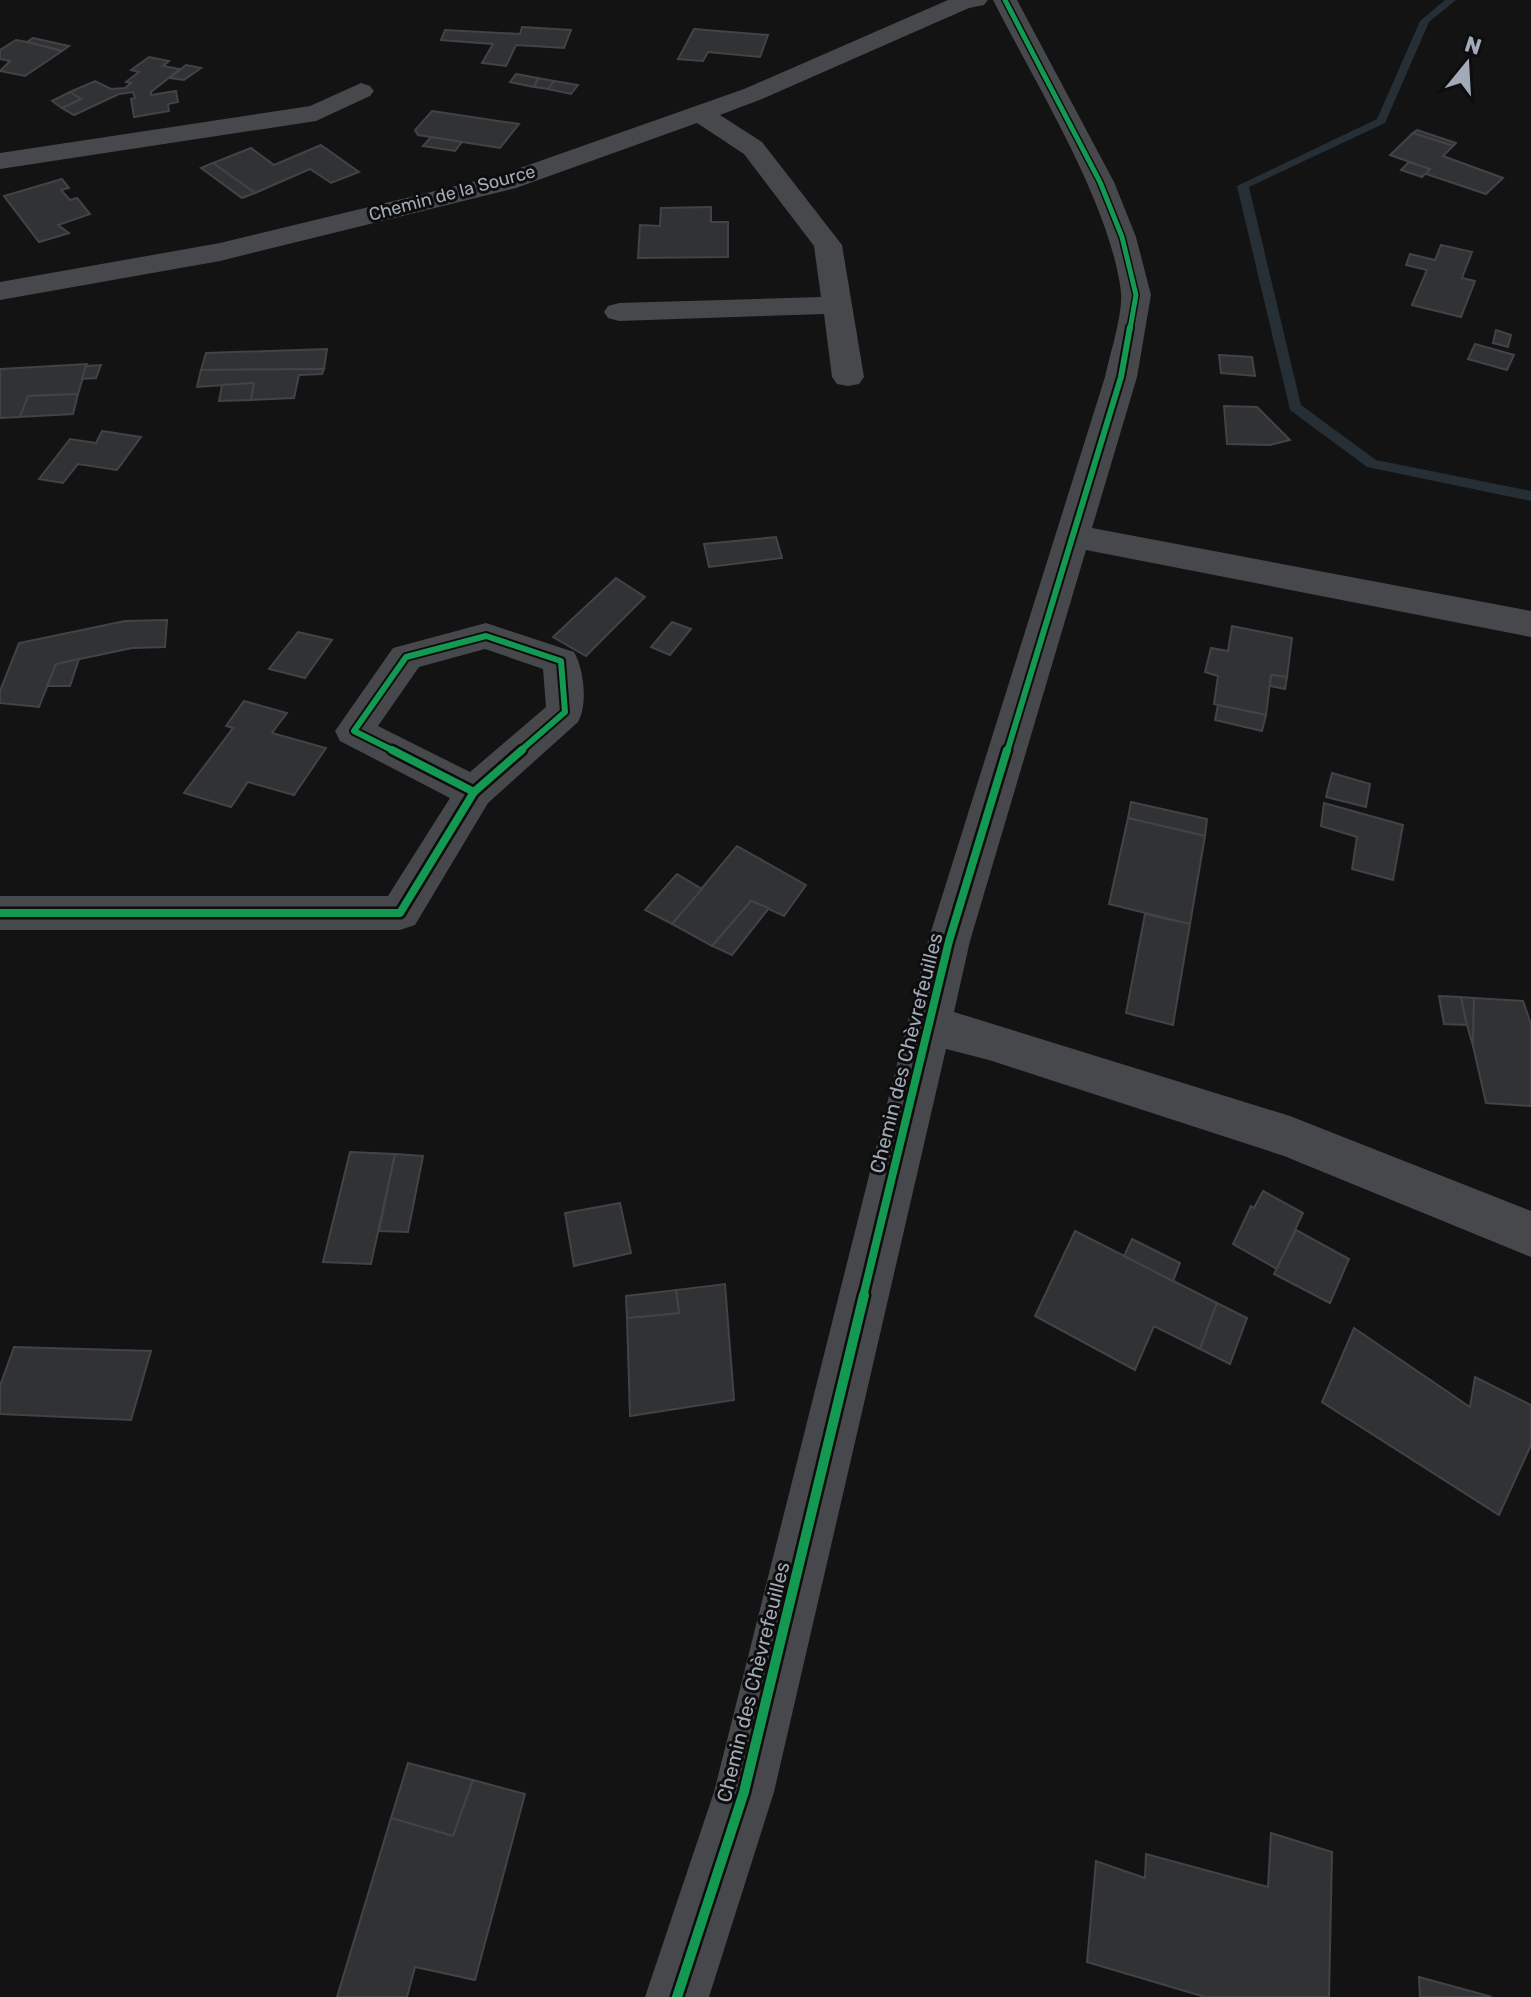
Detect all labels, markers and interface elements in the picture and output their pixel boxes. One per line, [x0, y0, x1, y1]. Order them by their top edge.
north arrow [1427, 24, 1507, 104]
text: N [1461, 30, 1485, 61]
street label: Chemin de la Source [366, 160, 538, 226]
street label: Chemin des Chèvrefeuilles [864, 930, 948, 1176]
street label: Chemin des Chèvrefeuilles [711, 1559, 795, 1805]

